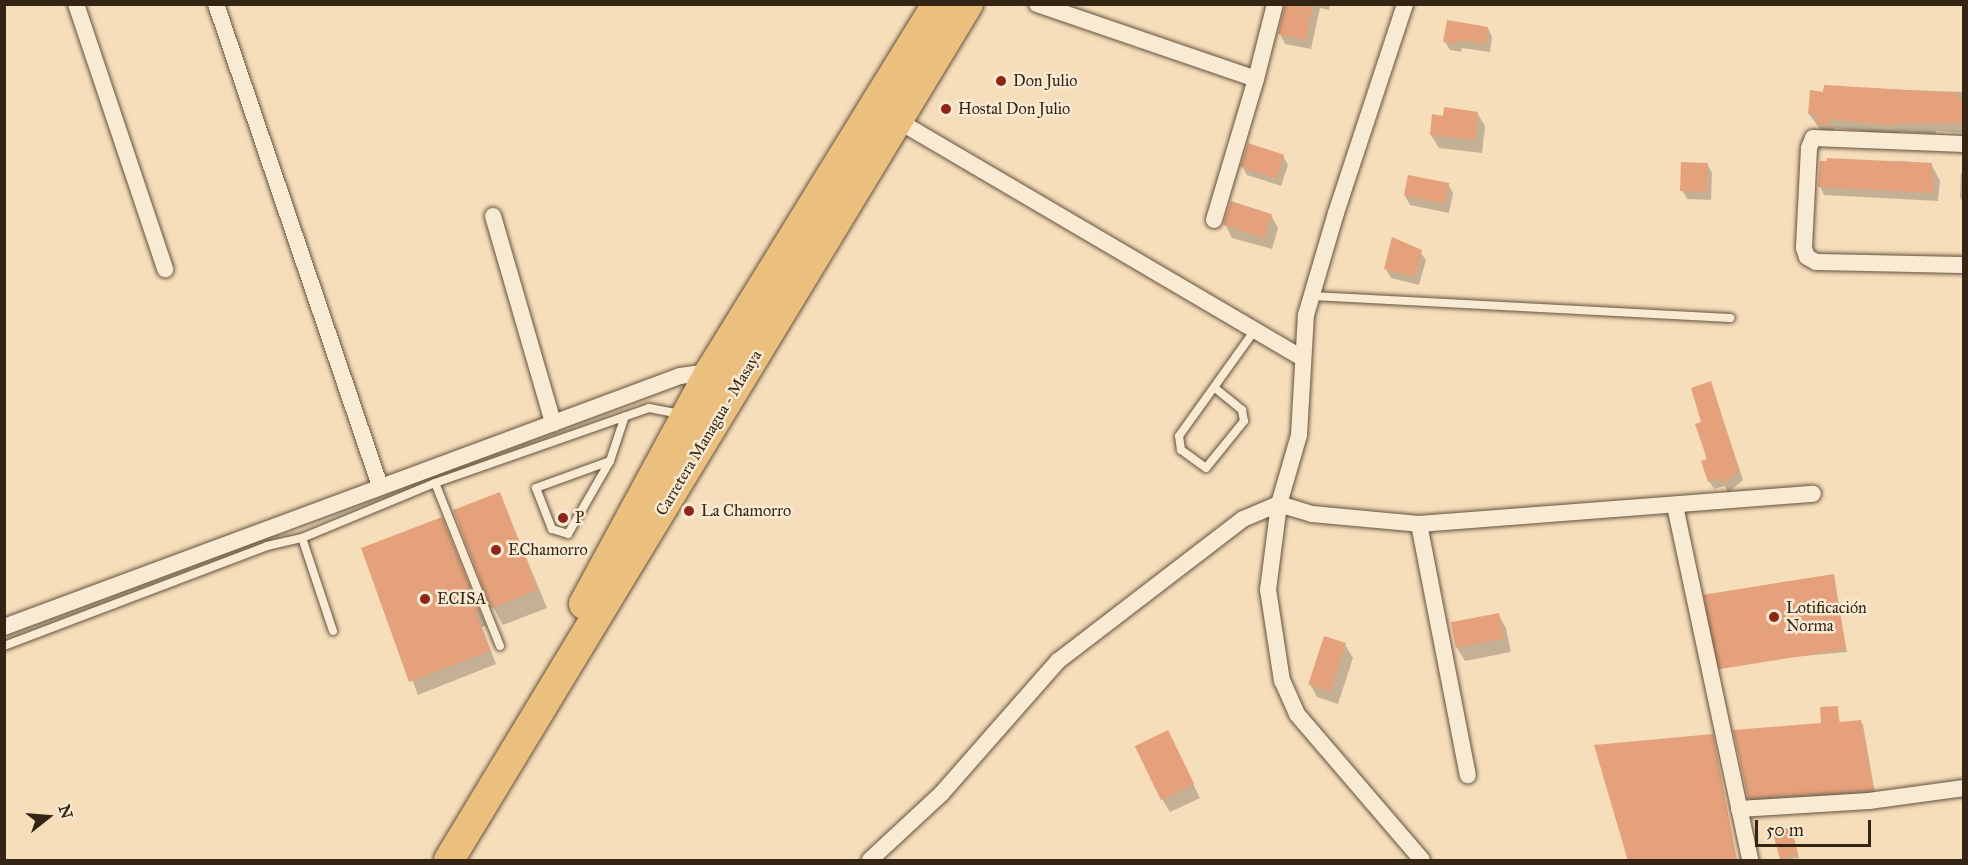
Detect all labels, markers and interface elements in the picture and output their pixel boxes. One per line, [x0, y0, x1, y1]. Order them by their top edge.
place label: Don Julio [1013, 71, 1077, 91]
marker: Don Julio [994, 74, 1008, 88]
place label: Hostal Don Julio [958, 99, 1070, 119]
marker: Hostal Don Julio [939, 102, 953, 116]
street label: Carretera Managua - Masaya [652, 347, 766, 519]
place label: La Chamorro [701, 501, 791, 521]
marker: La Chamorro [682, 504, 696, 518]
place label: P [575, 508, 584, 528]
marker: P [556, 511, 570, 525]
place label: EChamorro [508, 540, 588, 560]
marker: EChamorro [489, 543, 503, 557]
place label: ECISA [437, 589, 486, 609]
marker: ECISA [418, 592, 432, 606]
place label: Lotificación Norma [1786, 598, 1867, 636]
marker: Lotificación Norma [1767, 610, 1781, 624]
north arrow [18, 787, 78, 847]
text: N [55, 802, 77, 821]
scale bar [1758, 808, 1874, 846]
text: 50 m [1766, 819, 1804, 841]

